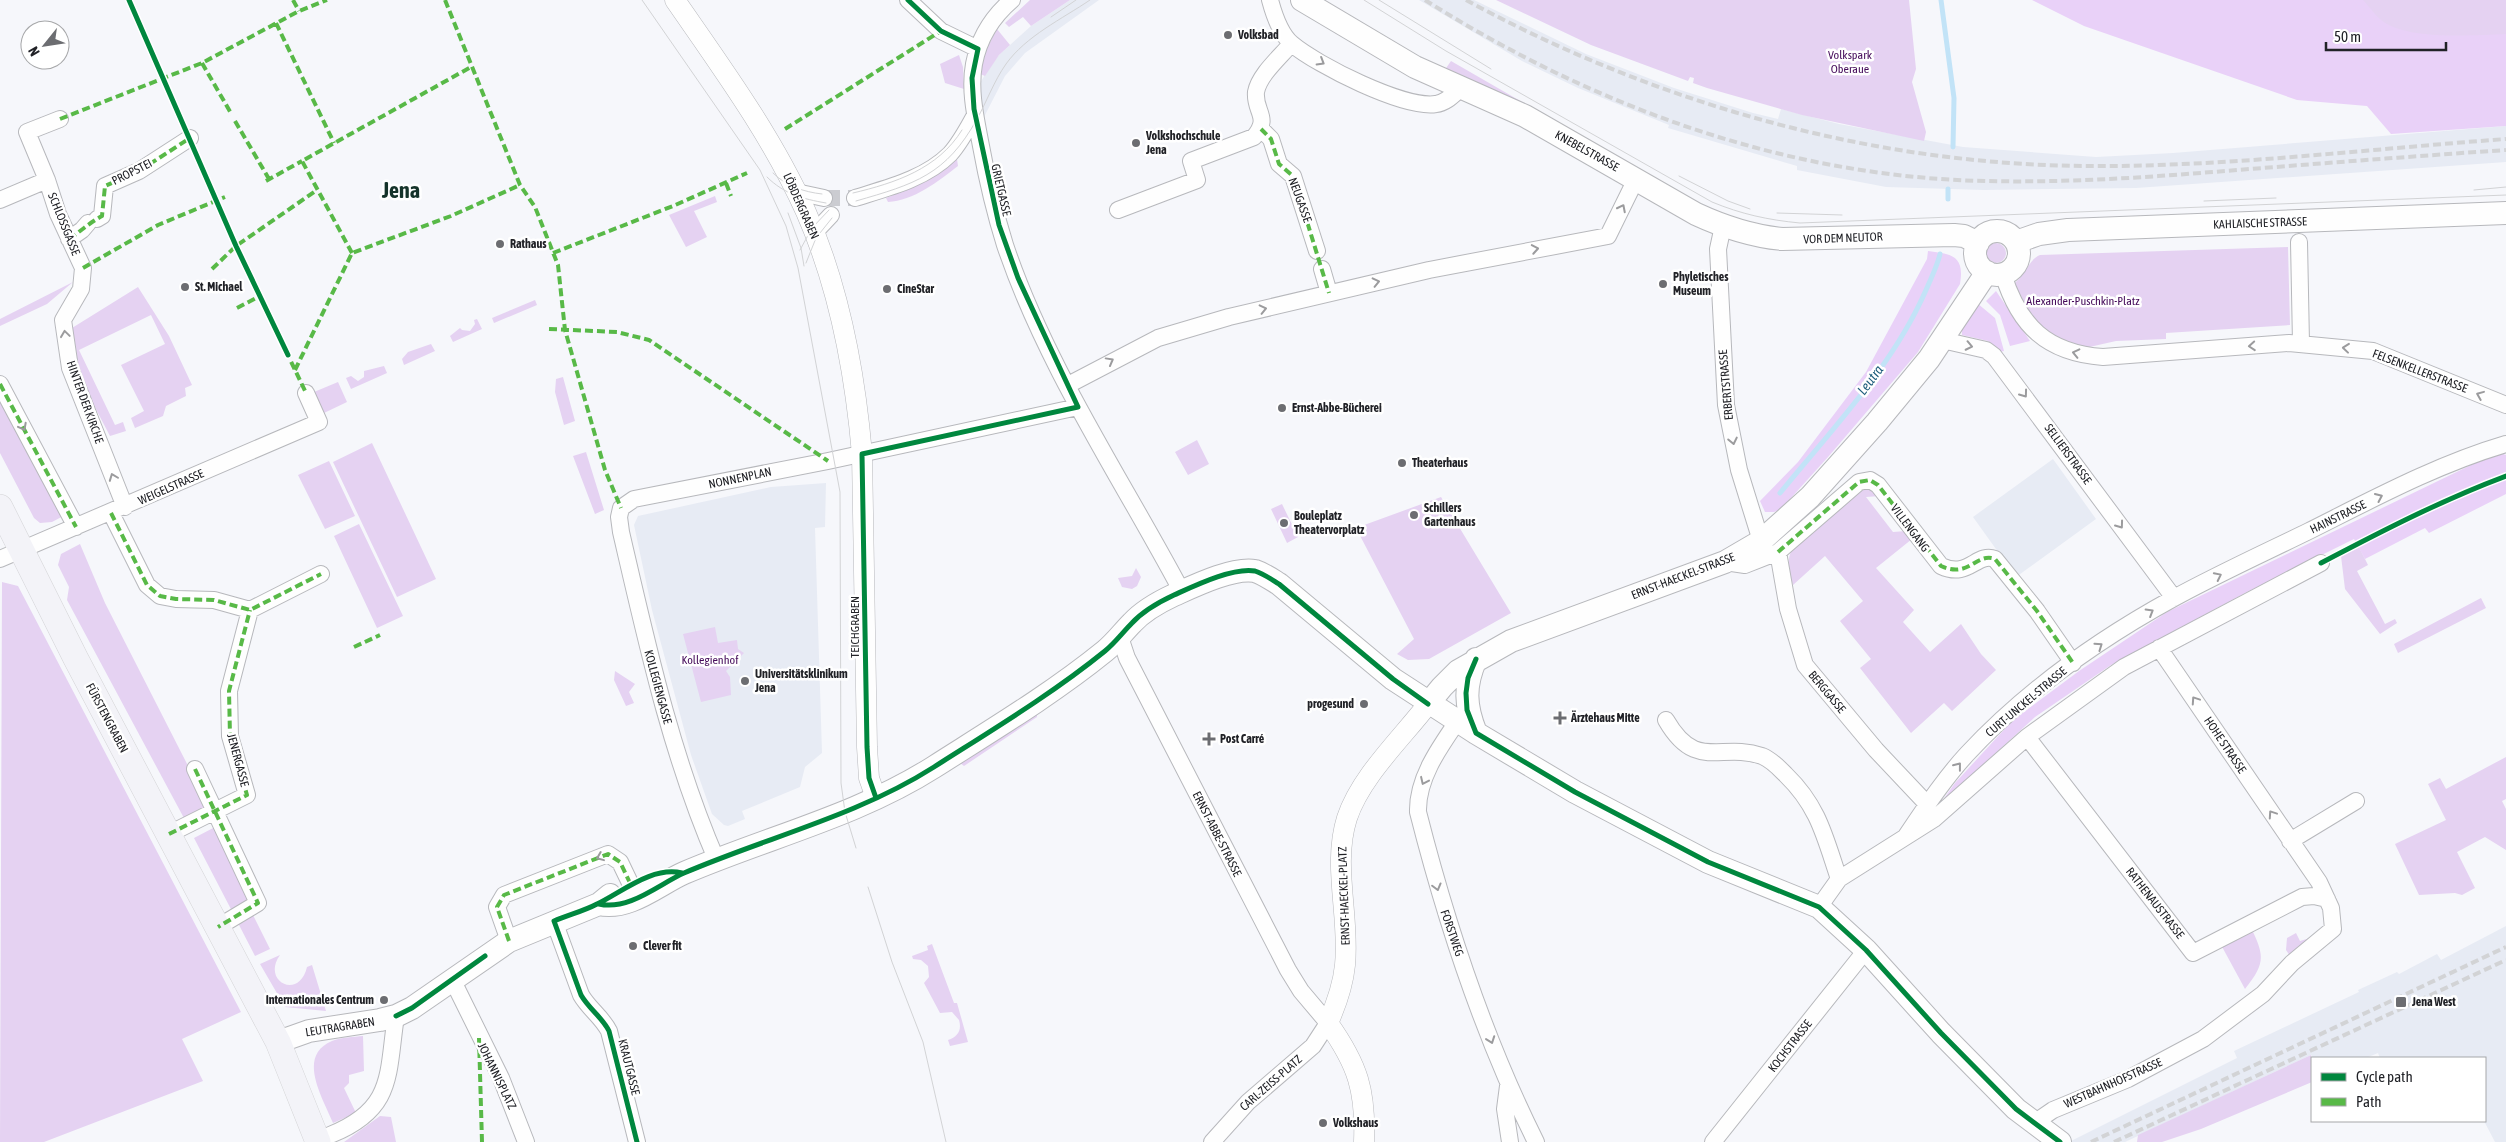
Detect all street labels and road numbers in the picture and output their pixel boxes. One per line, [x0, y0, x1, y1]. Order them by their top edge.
street label: KNEBELSTRASSE [1553, 128, 1621, 174]
street label: PROPSTEI [110, 156, 154, 188]
street label: GRIETGASSE [988, 163, 1014, 217]
street label: LÖBDERGRABEN [780, 171, 822, 241]
street label: NEUGASSE [1285, 176, 1315, 224]
street label: SCHLOSSGASSE [45, 191, 83, 257]
street label: KAHLAISCHE STRASSE [2213, 214, 2307, 232]
street label: VOR DEM NEUTOR [1803, 230, 1883, 246]
street label: FELSENKELLERSTRASSE [2371, 346, 2469, 396]
street label: ERBERTSTRASSE [1716, 349, 1736, 421]
street label: HINTER DER KIRCHE [64, 359, 106, 445]
street label: SELLIERSTRASSE [2041, 421, 2095, 487]
street label: NONNENPLAN [707, 465, 773, 491]
street label: WEIGELSTRASSE [136, 466, 206, 508]
street label: HAINSTRASSE [2308, 497, 2368, 537]
street label: VILLENGANG [1888, 501, 1932, 555]
street label: ERNST-HAECKEL-STRASSE [1629, 550, 1737, 602]
street label: TEICHGRABEN [848, 596, 862, 658]
street label: KOLLEGIENGASSE [641, 648, 675, 726]
street label: CURT-UNCKEL-STRASSE [1983, 664, 2069, 740]
street label: BERGGASSE [1805, 668, 1849, 716]
street label: FÜRSTENGRABEN [83, 681, 131, 755]
street label: HOHE STRASSE [2201, 714, 2249, 776]
street label: JENERGASSE [224, 732, 252, 788]
street label: ERNST-ABBE-STRASSE [1190, 789, 1244, 879]
street label: ERNST-HAECKEL-PLATZ [1335, 846, 1353, 946]
street label: RATHENAUSTRASSE [2123, 865, 2187, 941]
street label: FORSTWEG [1438, 908, 1466, 958]
street label: LEUTRAGRABEN [304, 1015, 376, 1039]
street label: KOCHSTRASSE [1765, 1017, 1815, 1075]
street label: KRAUTGASSE [615, 1038, 643, 1096]
street label: JOHANNISPLATZ [475, 1040, 519, 1112]
street label: CARL-ZEISS-PLATZ [1237, 1052, 1305, 1114]
street label: WESTBAHNHOFSTRASSE [2062, 1055, 2164, 1111]

